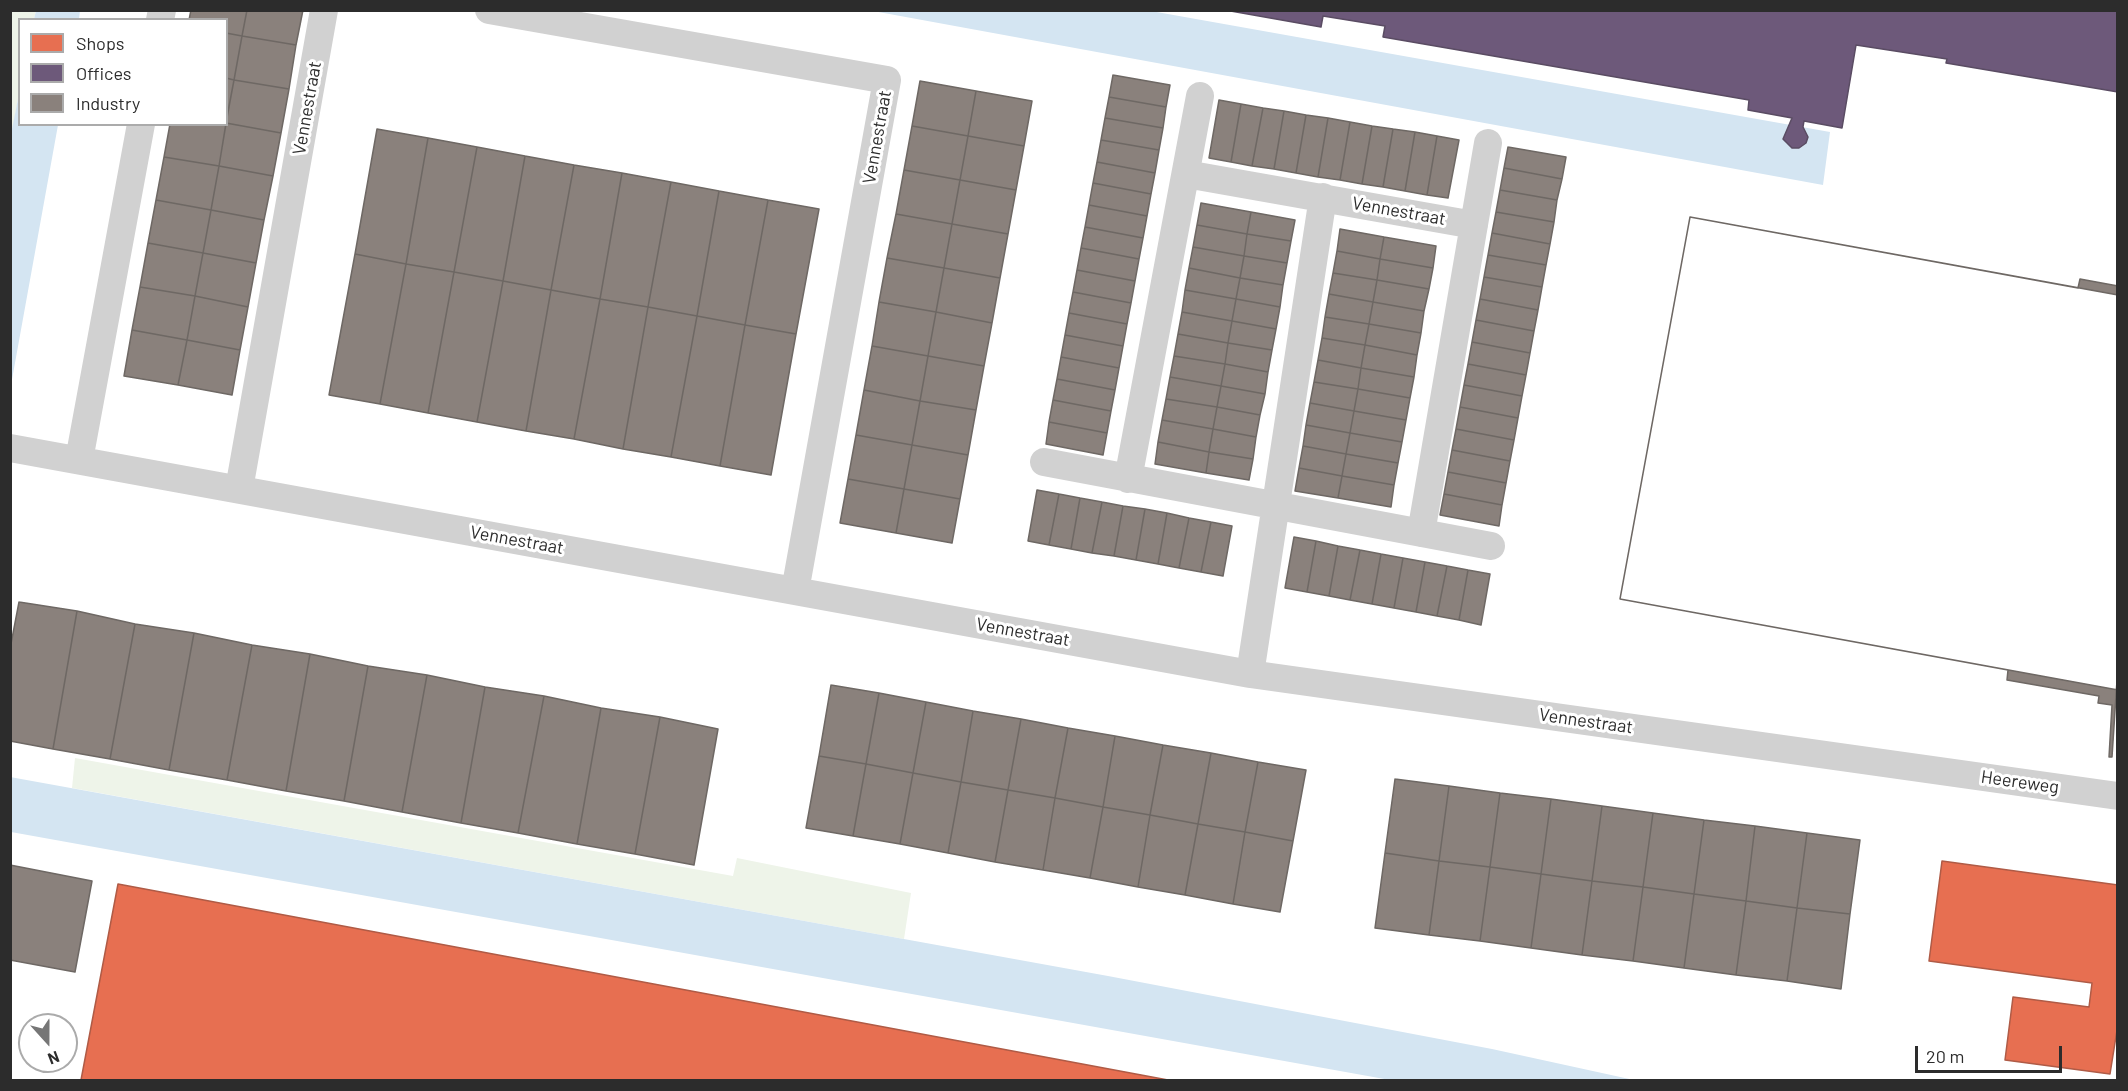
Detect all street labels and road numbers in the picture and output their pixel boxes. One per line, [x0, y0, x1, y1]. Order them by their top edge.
street label: Vennestraat [288, 60, 326, 156]
street label: Vennestraat [858, 89, 896, 185]
street label: Vennestraat [1351, 192, 1447, 230]
street label: Vennestraat [469, 521, 565, 559]
street label: Vennestraat [975, 613, 1071, 651]
street label: Vennestraat [1538, 704, 1634, 738]
street label: Heereweg [1980, 766, 2060, 798]

